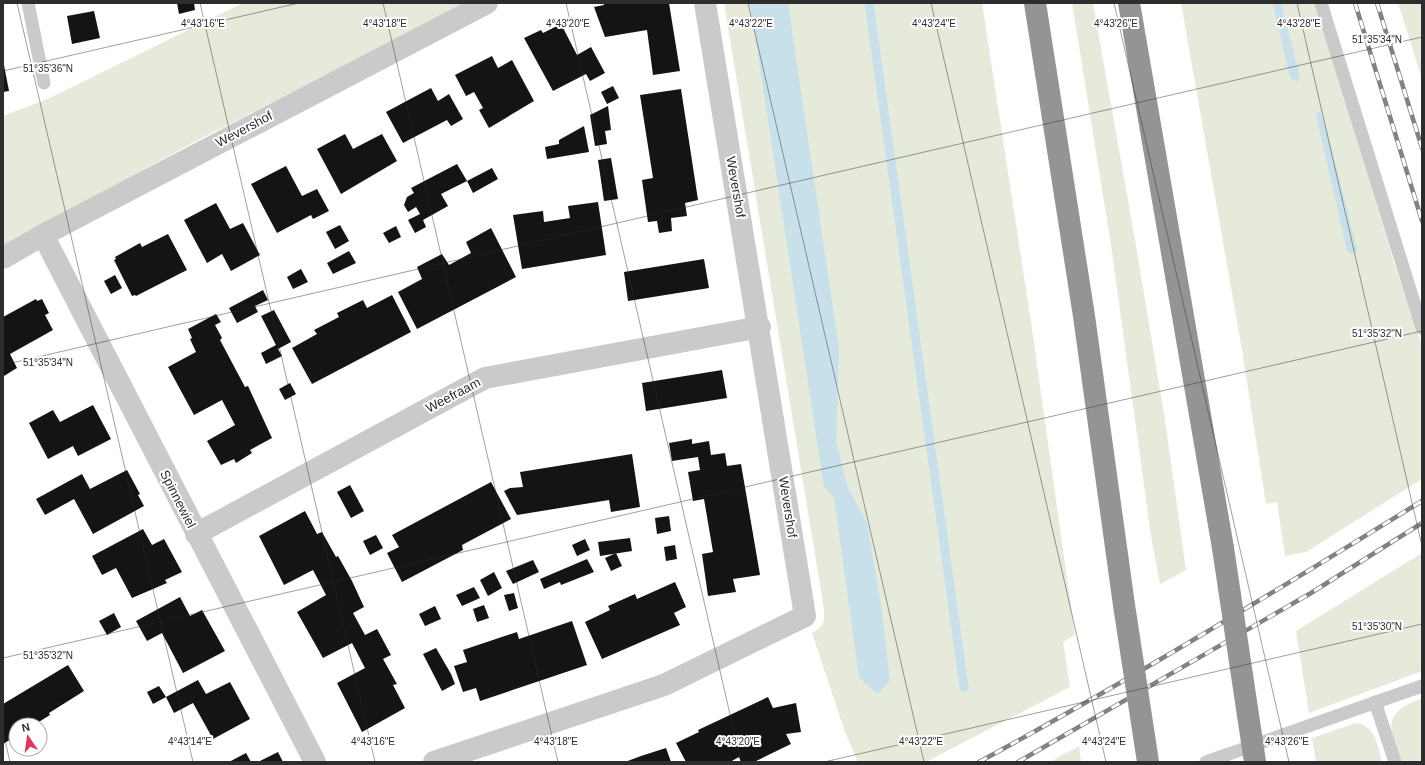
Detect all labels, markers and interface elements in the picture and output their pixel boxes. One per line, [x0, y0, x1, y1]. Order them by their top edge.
text: 4°43'16"E [181, 18, 225, 29]
text: 4°43'18"E [363, 18, 407, 29]
text: 4°43'20"E [546, 18, 590, 29]
text: 4°43'22"E [729, 18, 773, 29]
text: 4°43'24"E [912, 18, 956, 29]
text: 4°43'26"E [1094, 18, 1138, 29]
text: 4°43'28"E [1277, 18, 1321, 29]
text: 51°35'34"N [1352, 34, 1402, 45]
text: 51°35'36"N [23, 63, 73, 74]
street label: Wevershof [213, 108, 275, 150]
street label: Wevershof [723, 155, 749, 219]
text: 51°35'32"N [1352, 328, 1402, 339]
text: 51°35'34"N [23, 357, 73, 368]
street label: Weefraam [423, 374, 483, 416]
street label: Spinnewiel [157, 468, 199, 531]
street label: Wevershof [776, 475, 800, 539]
text: 51°35'30"N [1352, 621, 1402, 632]
text: 51°35'32"N [23, 650, 73, 661]
north arrow [8, 717, 48, 757]
text: N [21, 721, 31, 734]
text: 4°43'14"E [168, 736, 212, 747]
text: 4°43'16"E [351, 736, 395, 747]
text: 4°43'18"E [534, 736, 578, 747]
text: 4°43'20"E [716, 736, 760, 747]
text: 4°43'22"E [899, 736, 943, 747]
text: 4°43'24"E [1082, 736, 1126, 747]
text: 4°43'26"E [1265, 736, 1309, 747]

